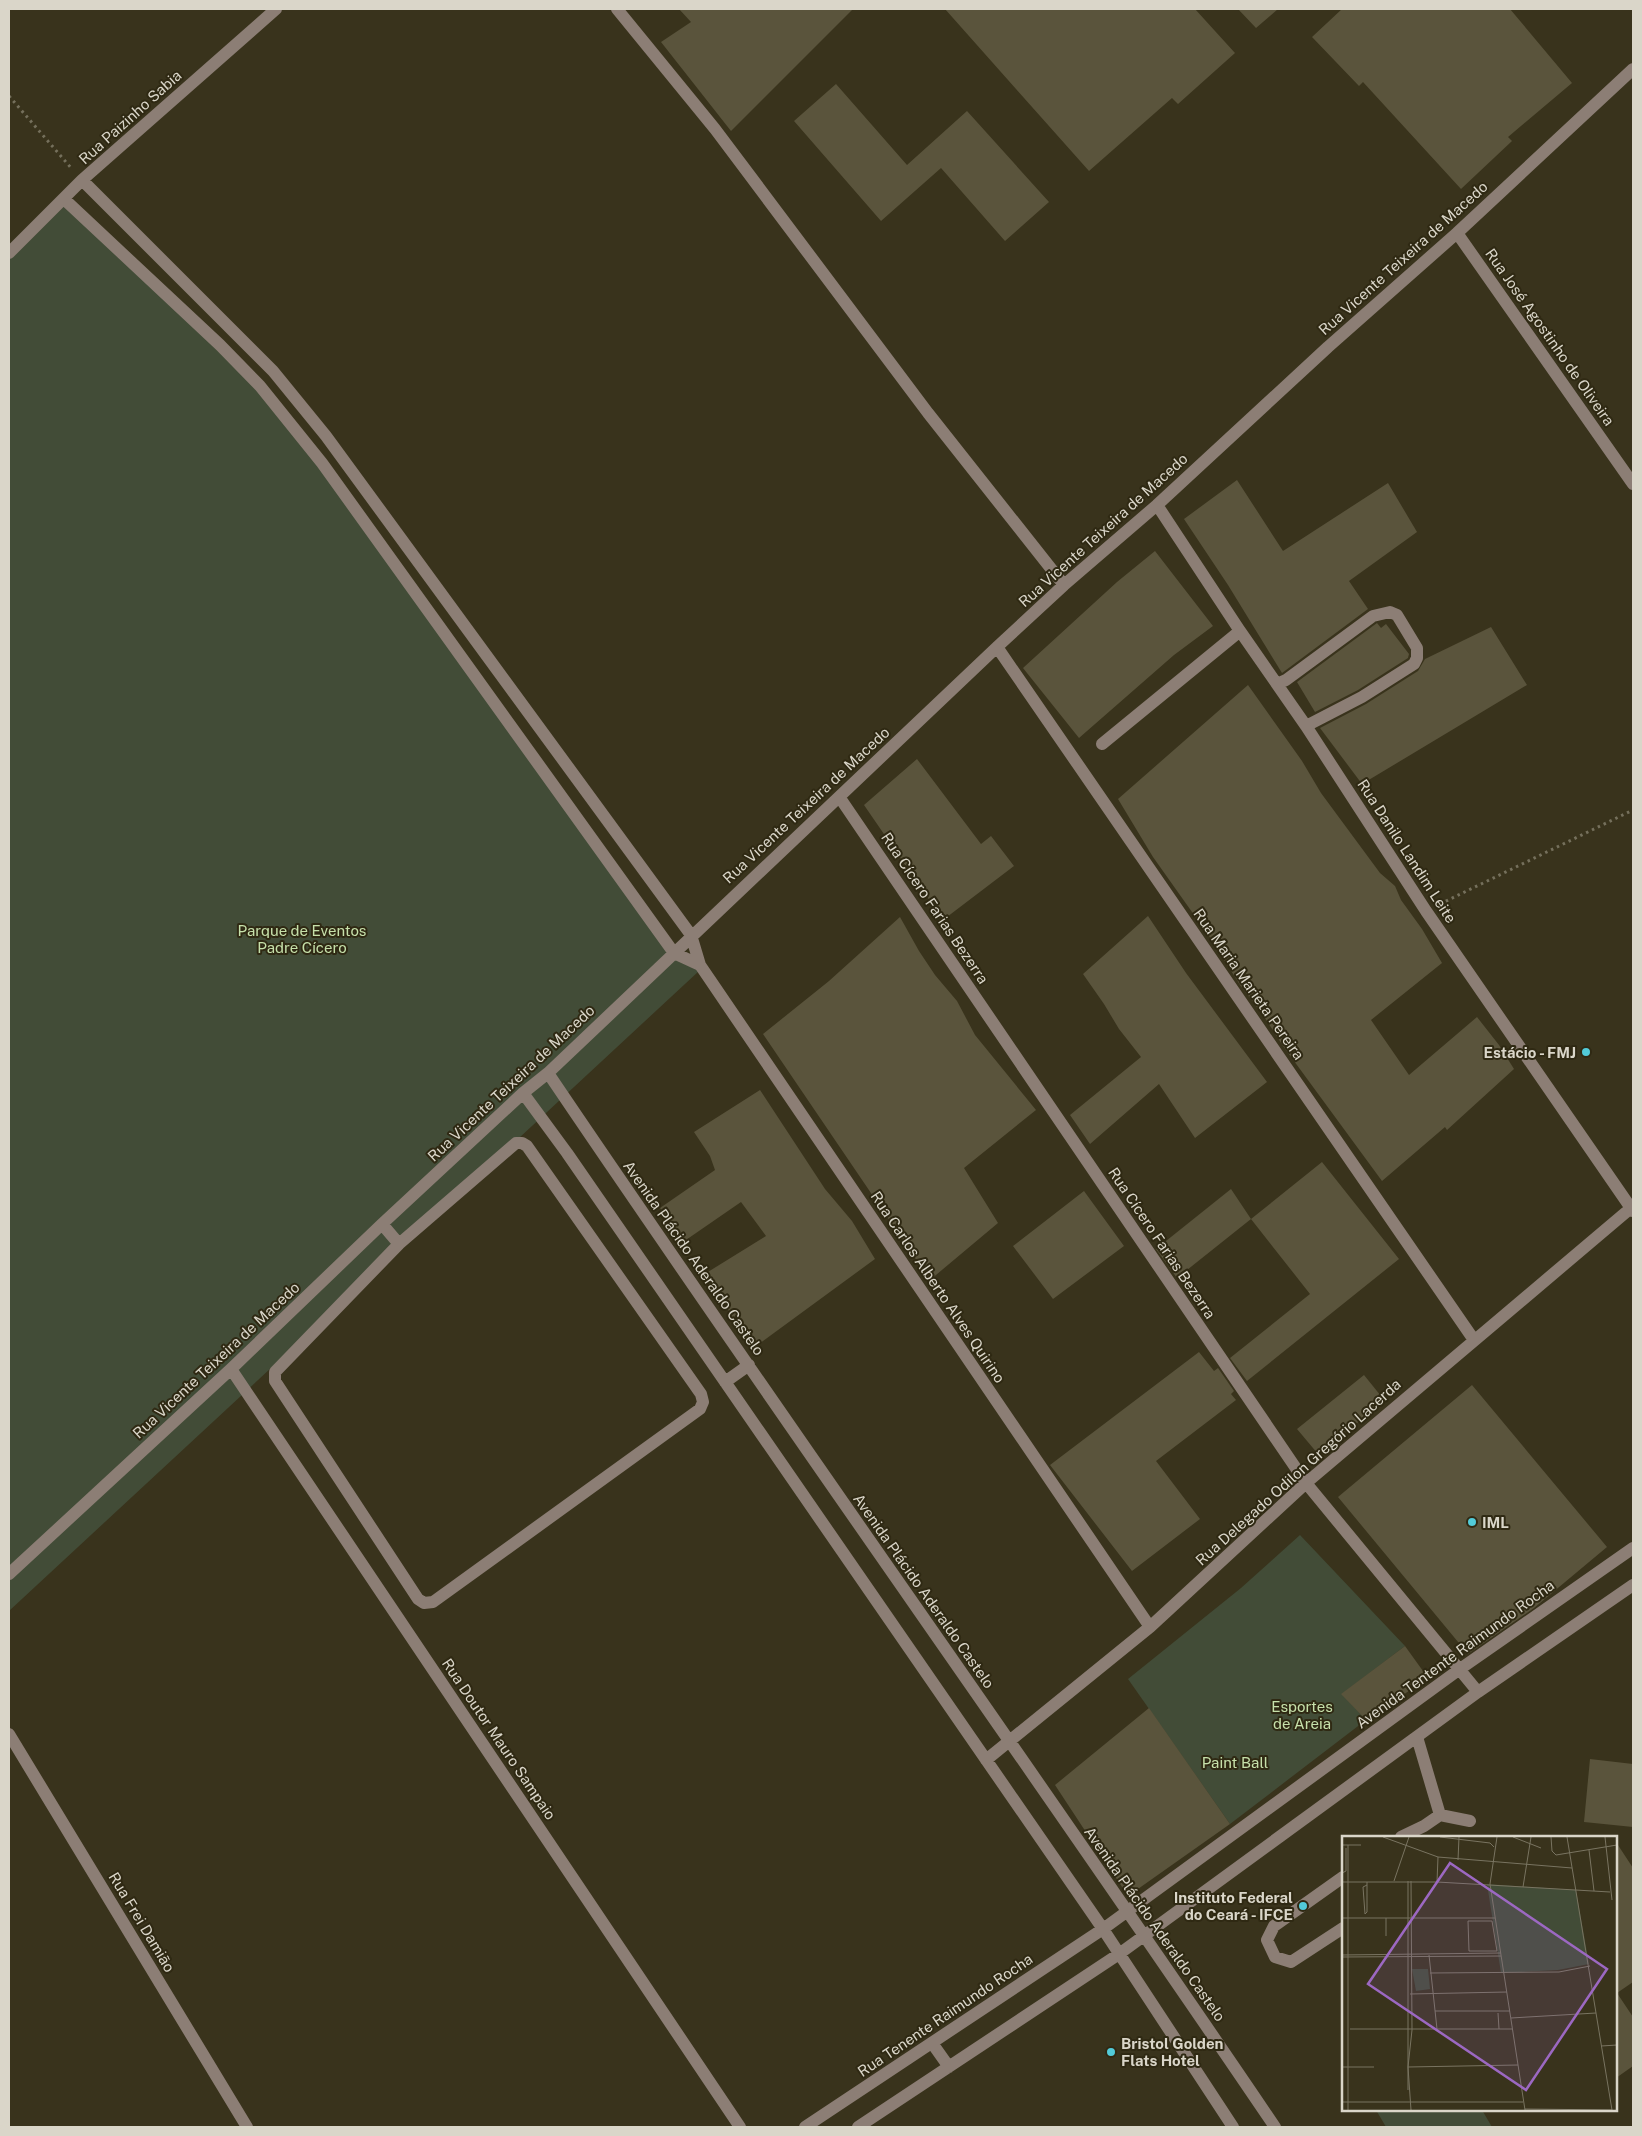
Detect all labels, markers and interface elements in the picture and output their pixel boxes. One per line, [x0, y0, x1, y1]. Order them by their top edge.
street label: Rua Paizinho Sabia [75, 67, 185, 167]
street label: Rua Vicente Teixeira de Macedo [1315, 178, 1491, 338]
street label: Rua José Agostinho de Oliveira [1482, 245, 1618, 429]
street label: Rua Vicente Teixeira de Macedo [1015, 450, 1191, 610]
street label: Rua Vicente Teixeira de Macedo [719, 723, 893, 887]
street label: Rua Danilo Landim Leite [1354, 776, 1460, 926]
street label: Rua Cícero Farias Bezerra [878, 829, 992, 987]
street label: Rua Maria Marieta Pereira [1190, 905, 1308, 1063]
park label: Parque de Eventos Padre Cícero [238, 922, 366, 956]
street label: Rua Vicente Teixeira de Macedo [424, 1001, 598, 1165]
place label: Estácio - FMJ [1484, 1044, 1576, 1061]
marker: Estácio - FMJ [1580, 1046, 1592, 1058]
street label: Avenida Plácido Aderaldo Castelo [620, 1157, 768, 1359]
street label: Rua Cícero Farias Bezerra [1105, 1164, 1219, 1322]
street label: Rua Carlos Alberto Alves Quirino [867, 1188, 1009, 1386]
street label: Rua Vicente Teixeira de Macedo [129, 1278, 303, 1442]
street label: Rua Delegado Odilon Gregório Lacerda [1192, 1375, 1404, 1569]
street label: Avenida Plácido Aderaldo Castelo [850, 1490, 998, 1692]
place label: IML [1482, 1514, 1509, 1531]
marker: IML [1466, 1516, 1478, 1528]
street label: Avenida Tentente Raimundo Rocha [1353, 1576, 1557, 1732]
street label: Rua Doutor Mauro Sampaio [439, 1655, 559, 1823]
park label: Esportes de Areia [1271, 1698, 1333, 1732]
park label: Paint Ball [1202, 1754, 1268, 1771]
street label: Avenida Plácido Aderaldo Castelo [1081, 1823, 1229, 2025]
inset map [1342, 1836, 1617, 2111]
street label: Rua Frei Damião [106, 1869, 178, 1975]
place label: Instituto Federal do Ceará - IFCE [1174, 1889, 1293, 1923]
marker: Instituto Federal do Ceará - IFCE [1297, 1900, 1309, 1912]
street label: Rua Tenente Raimundo Rocha [854, 1950, 1036, 2080]
place label: Bristol Golden Flats Hotel [1121, 2035, 1224, 2069]
marker: Bristol Golden Flats Hotel [1105, 2046, 1117, 2058]

